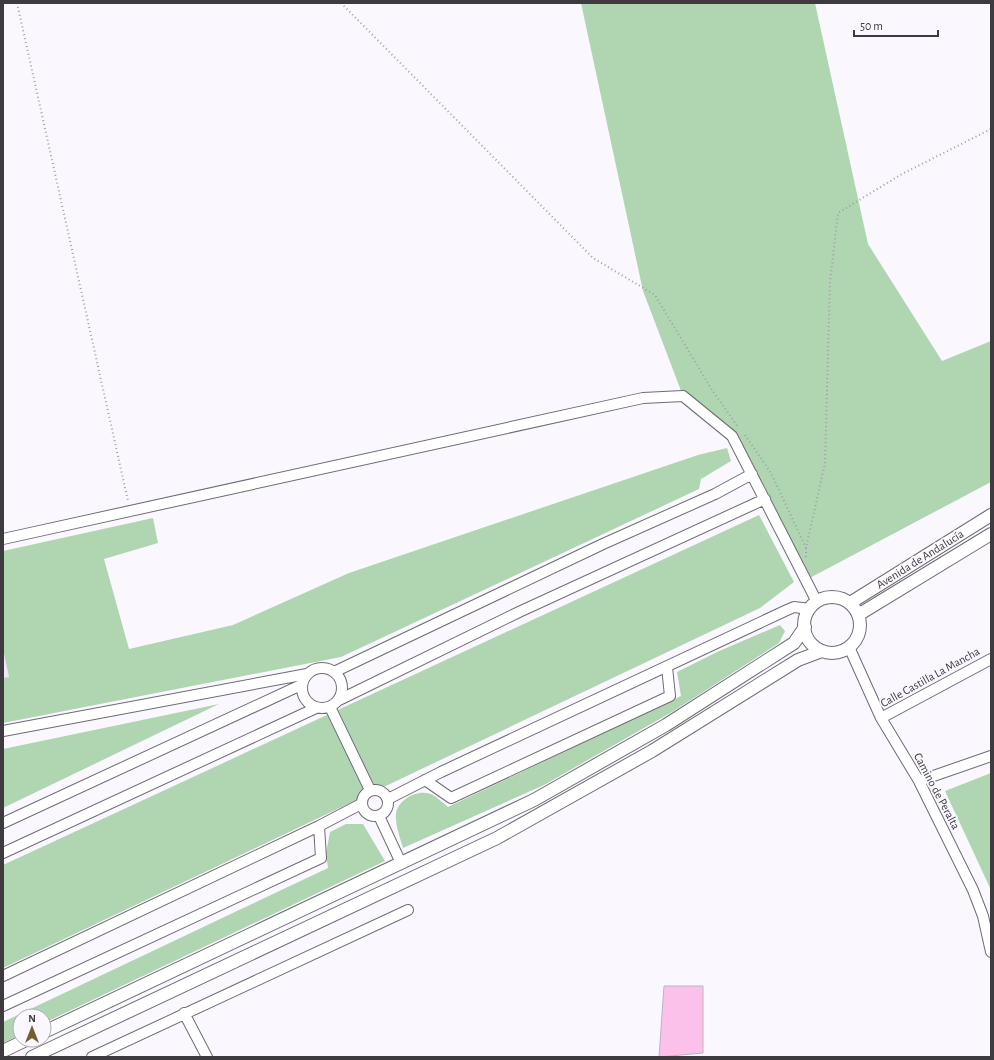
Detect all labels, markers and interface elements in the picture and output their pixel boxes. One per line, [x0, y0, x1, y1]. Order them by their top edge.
scale bar [854, 12, 938, 38]
text: 50 m [860, 20, 883, 32]
street label: Avenida de Andalucía [874, 527, 966, 591]
street label: Calle Castilla La Mancha [878, 645, 982, 709]
street label: Camino de Peralta [912, 751, 962, 832]
north arrow [12, 1008, 52, 1048]
text: N [28, 1013, 36, 1024]

